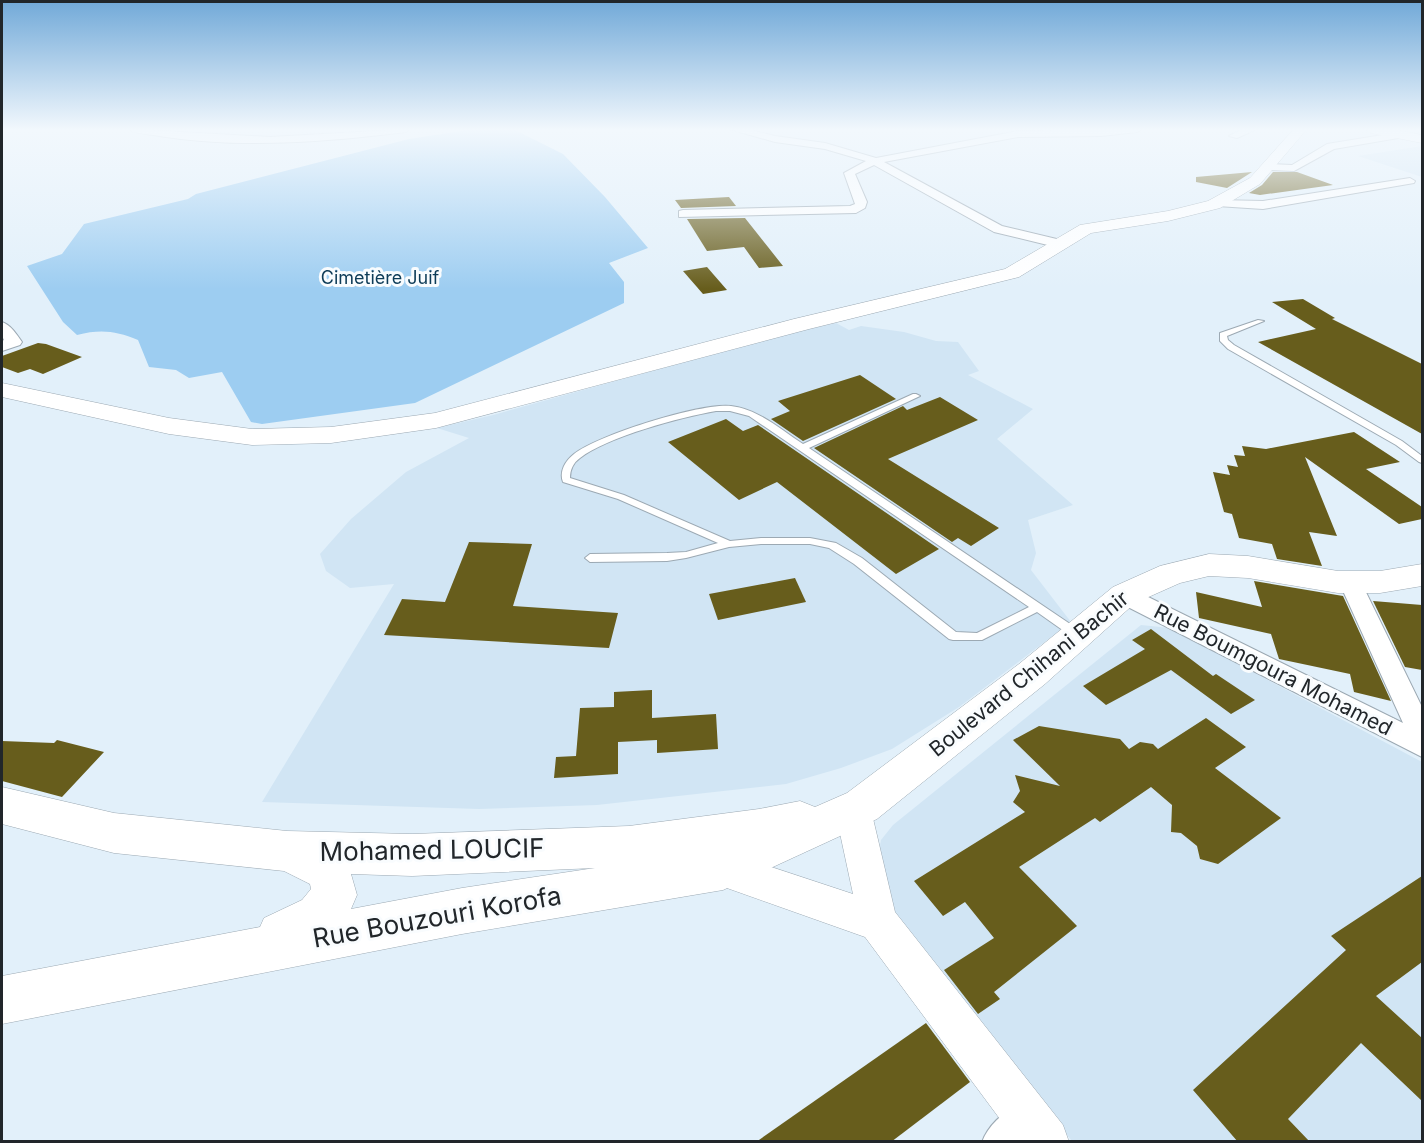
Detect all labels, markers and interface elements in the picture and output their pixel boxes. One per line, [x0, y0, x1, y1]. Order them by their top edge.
park label: Cimetière Juif [321, 267, 440, 288]
street label: Boulevard Chihani Bachir [924, 586, 1133, 762]
street label: Rue Boumgoura Mohamed [1150, 598, 1397, 741]
street label: Mohamed LOUCIF [319, 832, 545, 867]
street label: Rue Bouzouri Korofa [310, 879, 564, 954]

